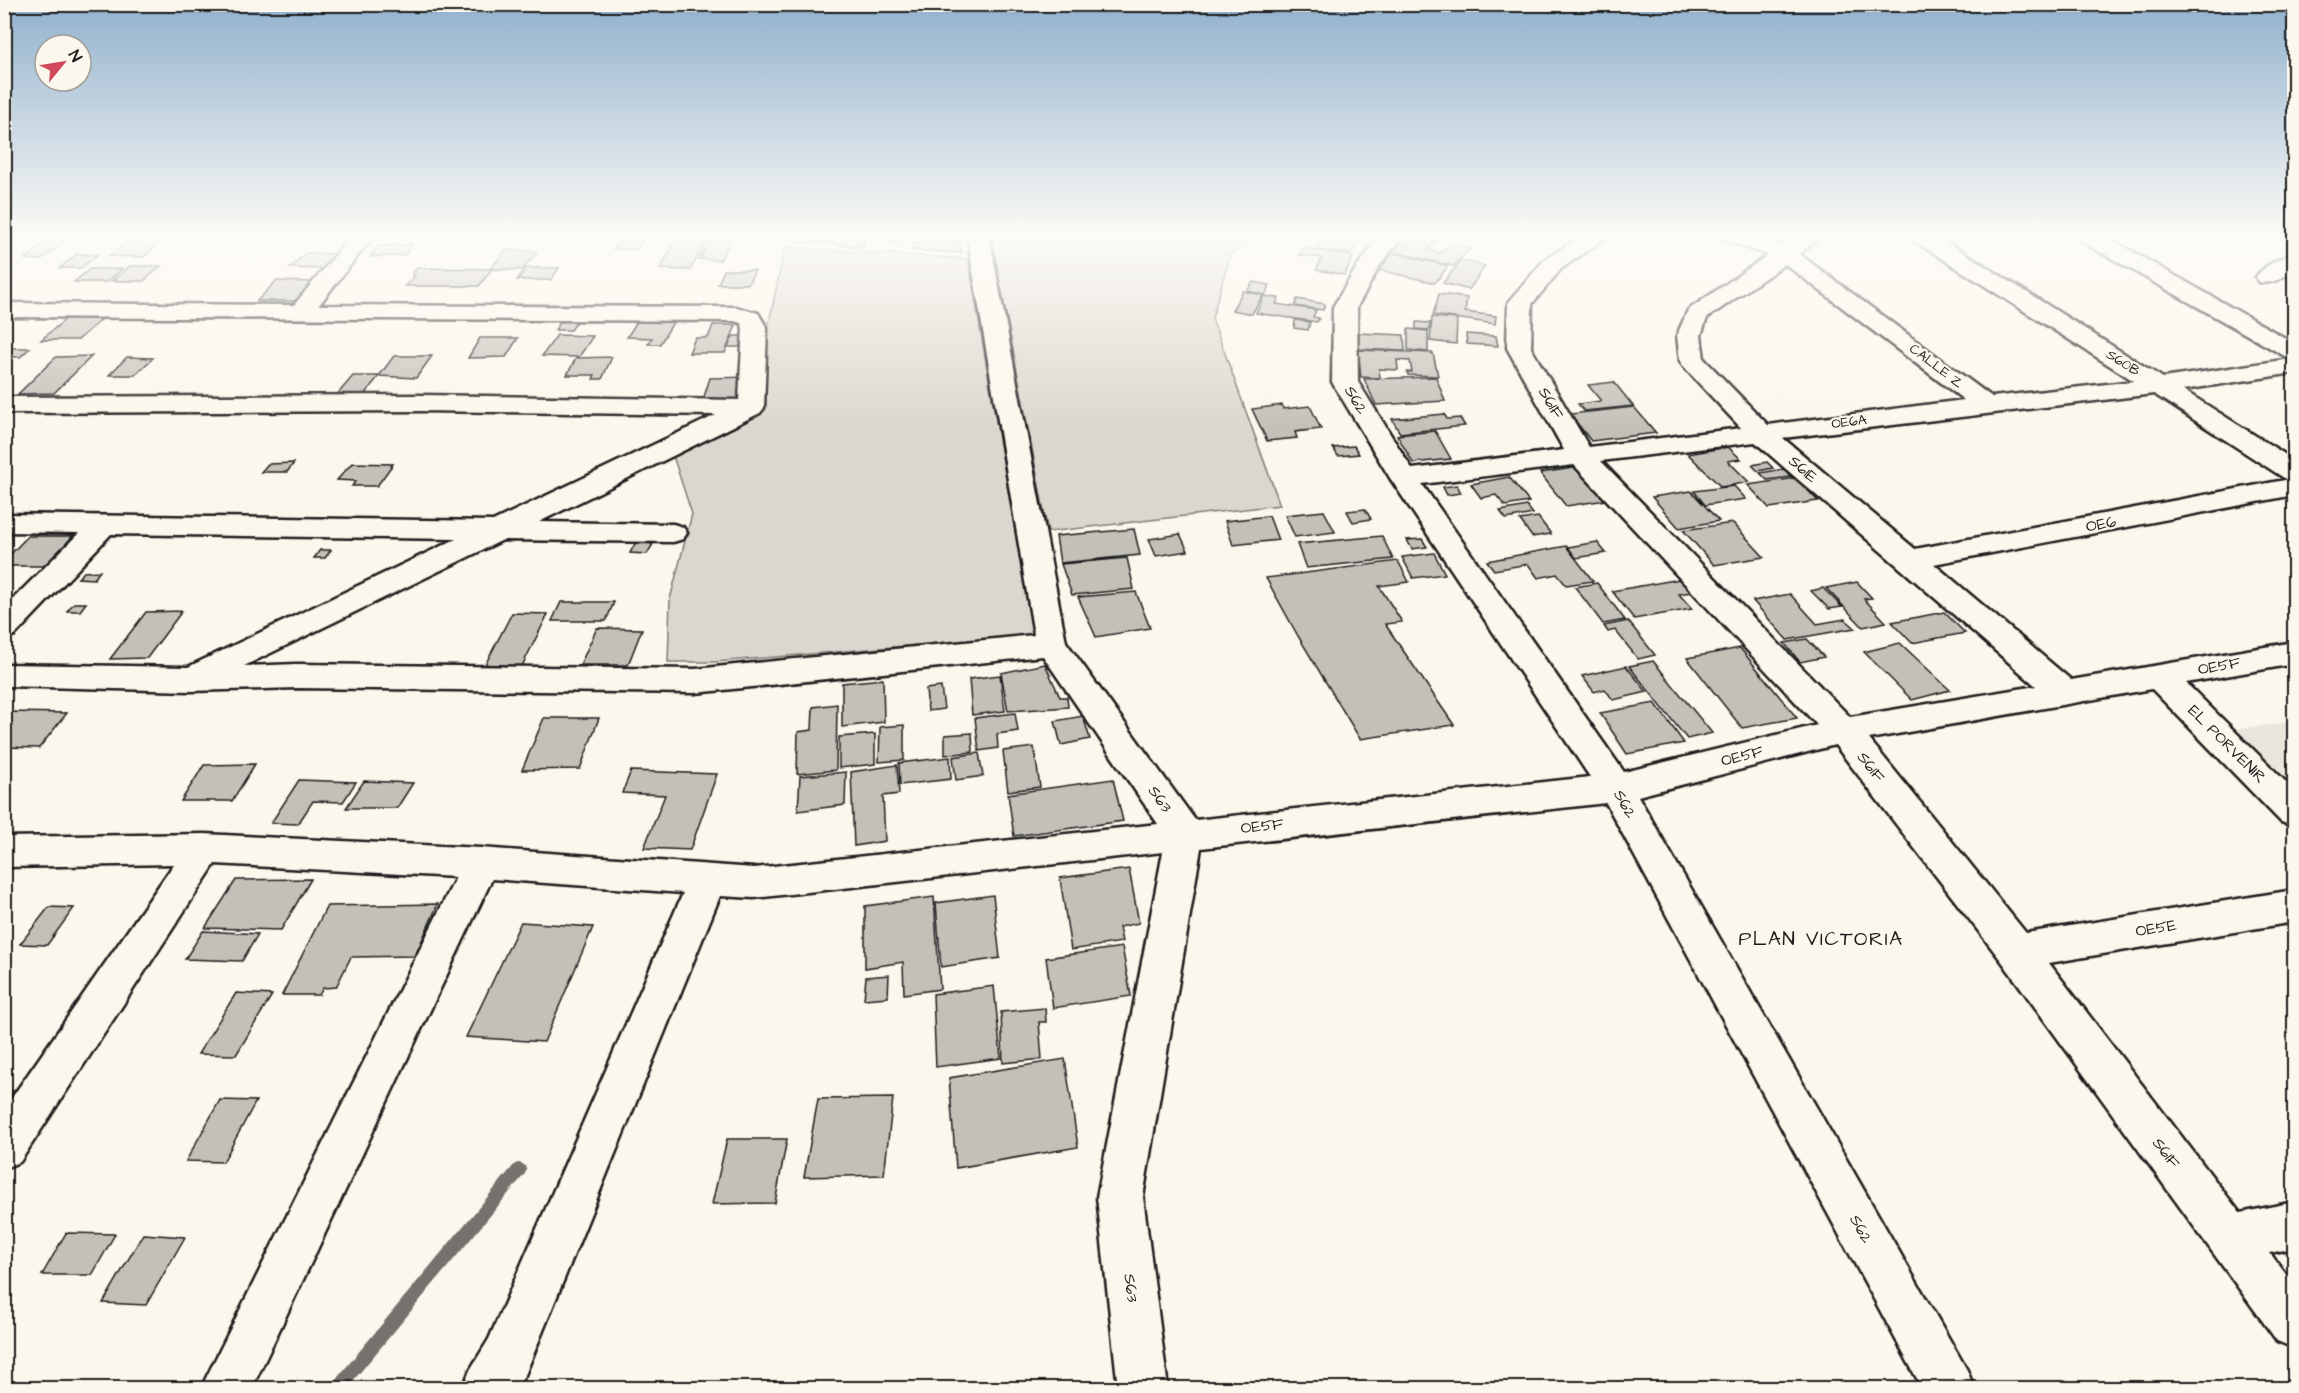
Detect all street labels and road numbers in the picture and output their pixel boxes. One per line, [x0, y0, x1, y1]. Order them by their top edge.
street label: CALLE Z [1905, 339, 1967, 393]
street label: S60B [2102, 345, 2144, 381]
street label: S62 [1339, 382, 1373, 418]
street label: S61F [1533, 383, 1569, 423]
street label: OE6A [1830, 410, 1868, 434]
street label: S61E [1784, 450, 1823, 488]
street label: OE6 [2084, 510, 2118, 538]
street label: OE5F [2196, 651, 2242, 681]
street label: EL PORVENIR [2183, 700, 2271, 788]
street label: OE5F [1719, 740, 1765, 772]
street label: S61F [1852, 747, 1890, 787]
street label: S63 [1143, 781, 1177, 817]
street label: S62 [1608, 786, 1642, 822]
street label: OE5F [1240, 813, 1284, 839]
street label: OE5E [2134, 914, 2178, 942]
street label: S61F [2147, 1133, 2185, 1173]
street label: S62 [1844, 1211, 1878, 1247]
street label: S63 [1118, 1273, 1144, 1303]

